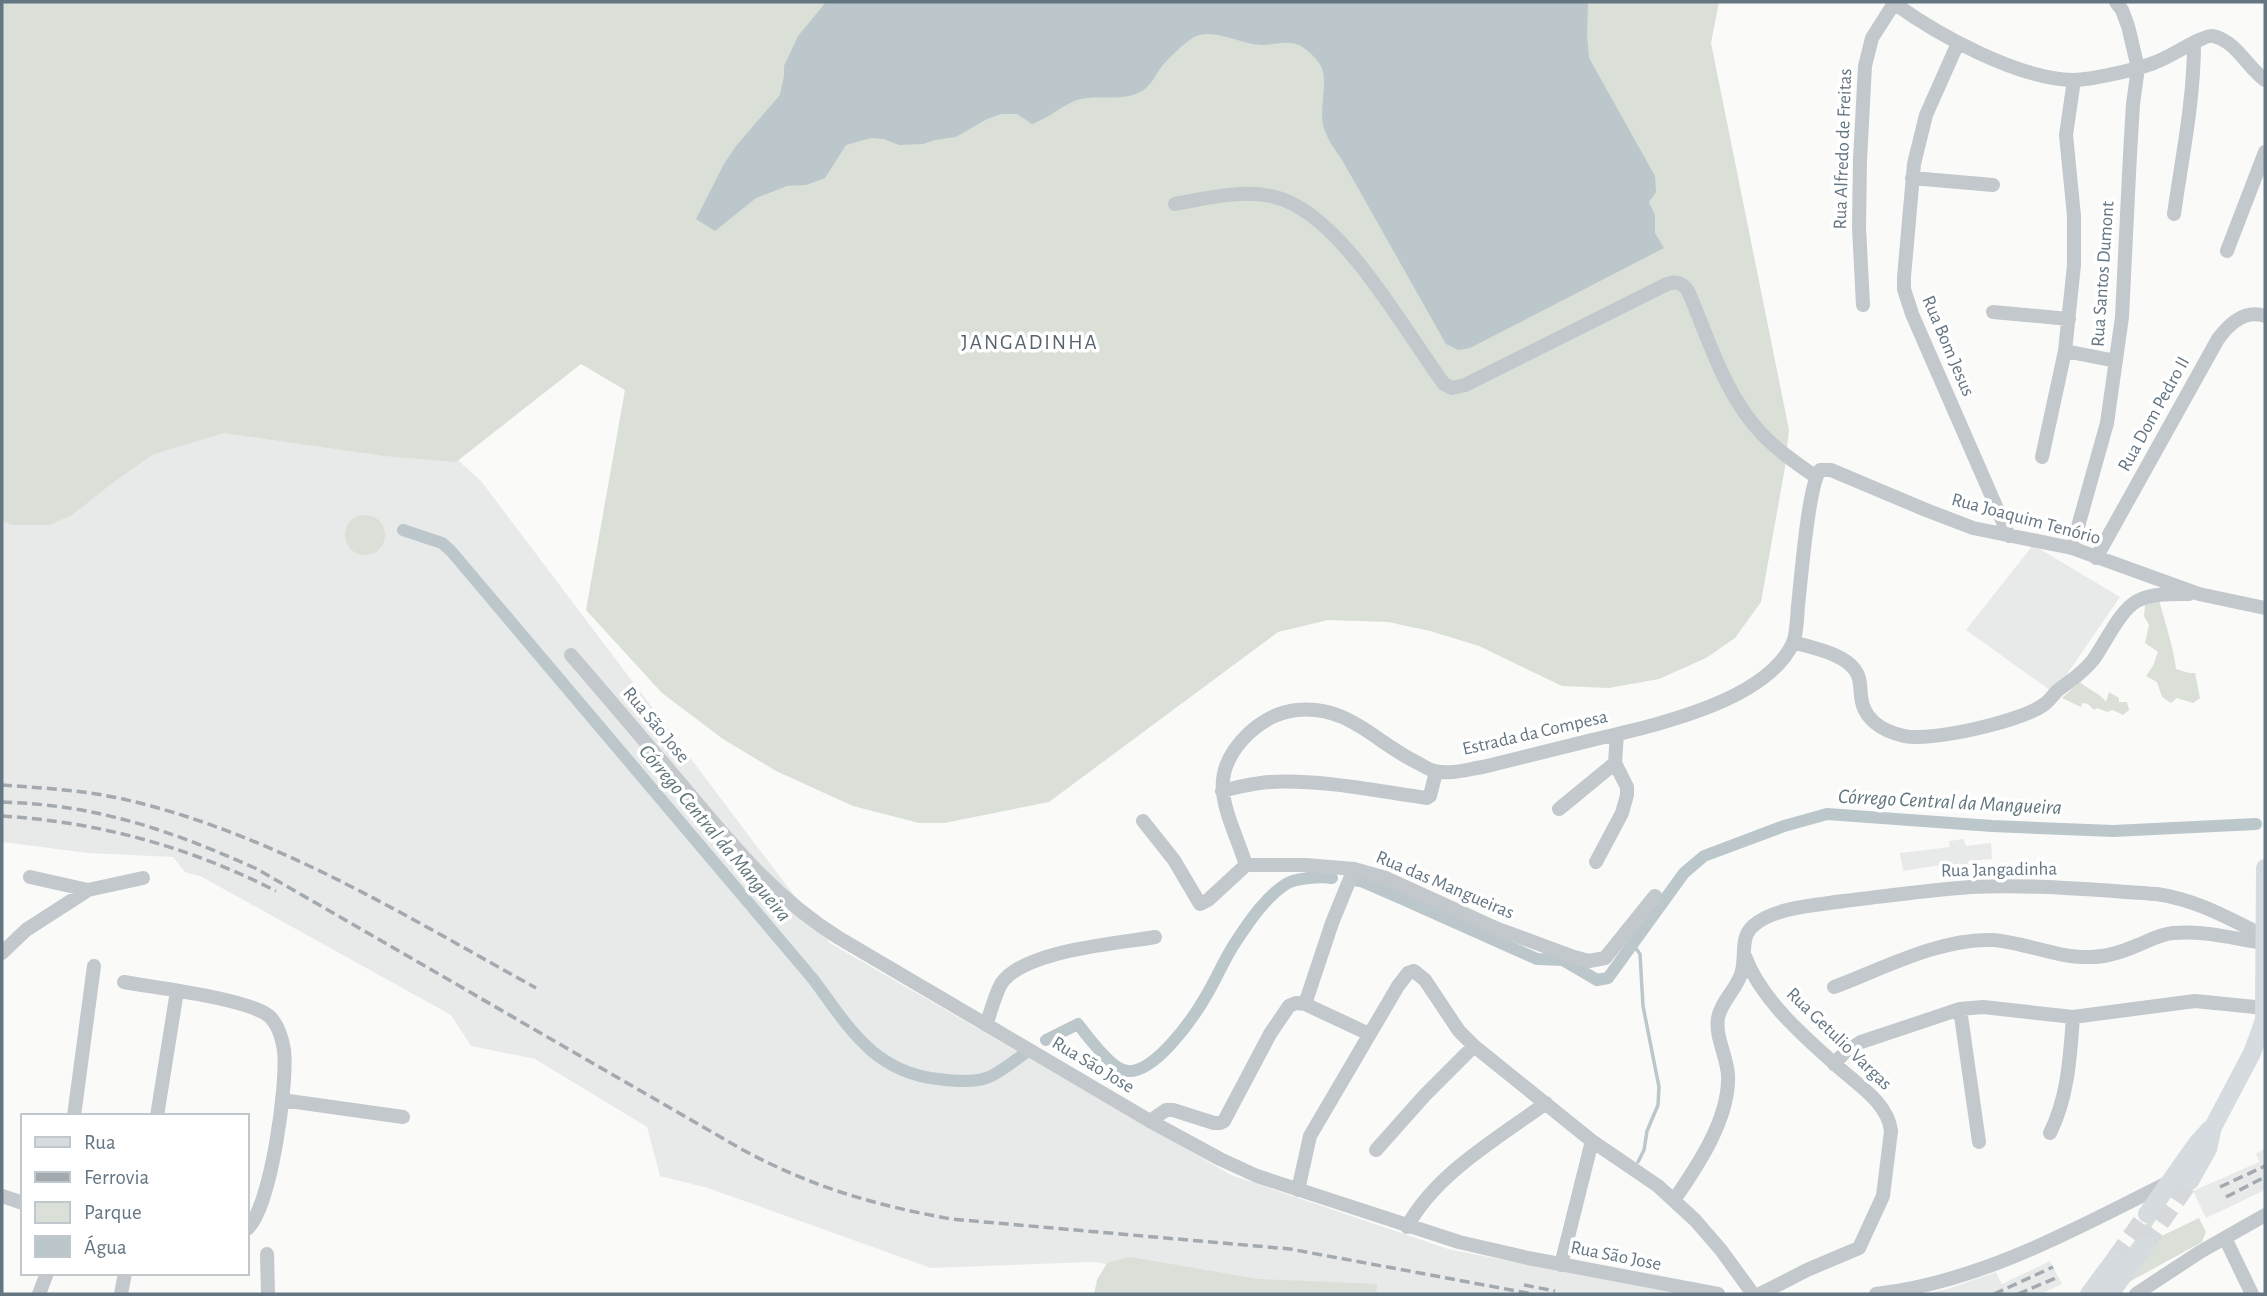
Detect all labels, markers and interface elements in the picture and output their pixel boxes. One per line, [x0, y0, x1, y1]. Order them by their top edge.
street label: Rua Alfredo de Freitas [1831, 68, 1855, 230]
street label: Rua Santos Dumont [2088, 201, 2118, 347]
street label: Rua Bom Jesus [1918, 293, 1978, 399]
district label: JANGADINHA [961, 332, 1099, 353]
street label: Rua Dom Pedro II [2115, 353, 2193, 475]
street label: Rua Joaquim Tenório [1949, 490, 2103, 548]
street label: Rua São Jose [619, 684, 693, 766]
street label: Estrada da Compesa [1460, 707, 1610, 759]
water label: Córrego Central da Mangueira [635, 740, 795, 926]
water label: Córrego Central da Mangueira [1838, 786, 2062, 818]
street label: Rua das Mangueiras [1373, 847, 1517, 923]
street label: Rua Jangadinha [1941, 859, 2058, 881]
street label: Rua Getulio Vargas [1783, 984, 1895, 1094]
street label: Rua São Jose [1049, 1033, 1137, 1097]
legend [21, 1114, 248, 1275]
text: Rua [84, 1132, 116, 1153]
text: Ferrovia [84, 1167, 150, 1188]
text: Parque [84, 1202, 142, 1223]
text: Água [84, 1235, 127, 1258]
street label: Rua São Jose [1569, 1238, 1663, 1274]

